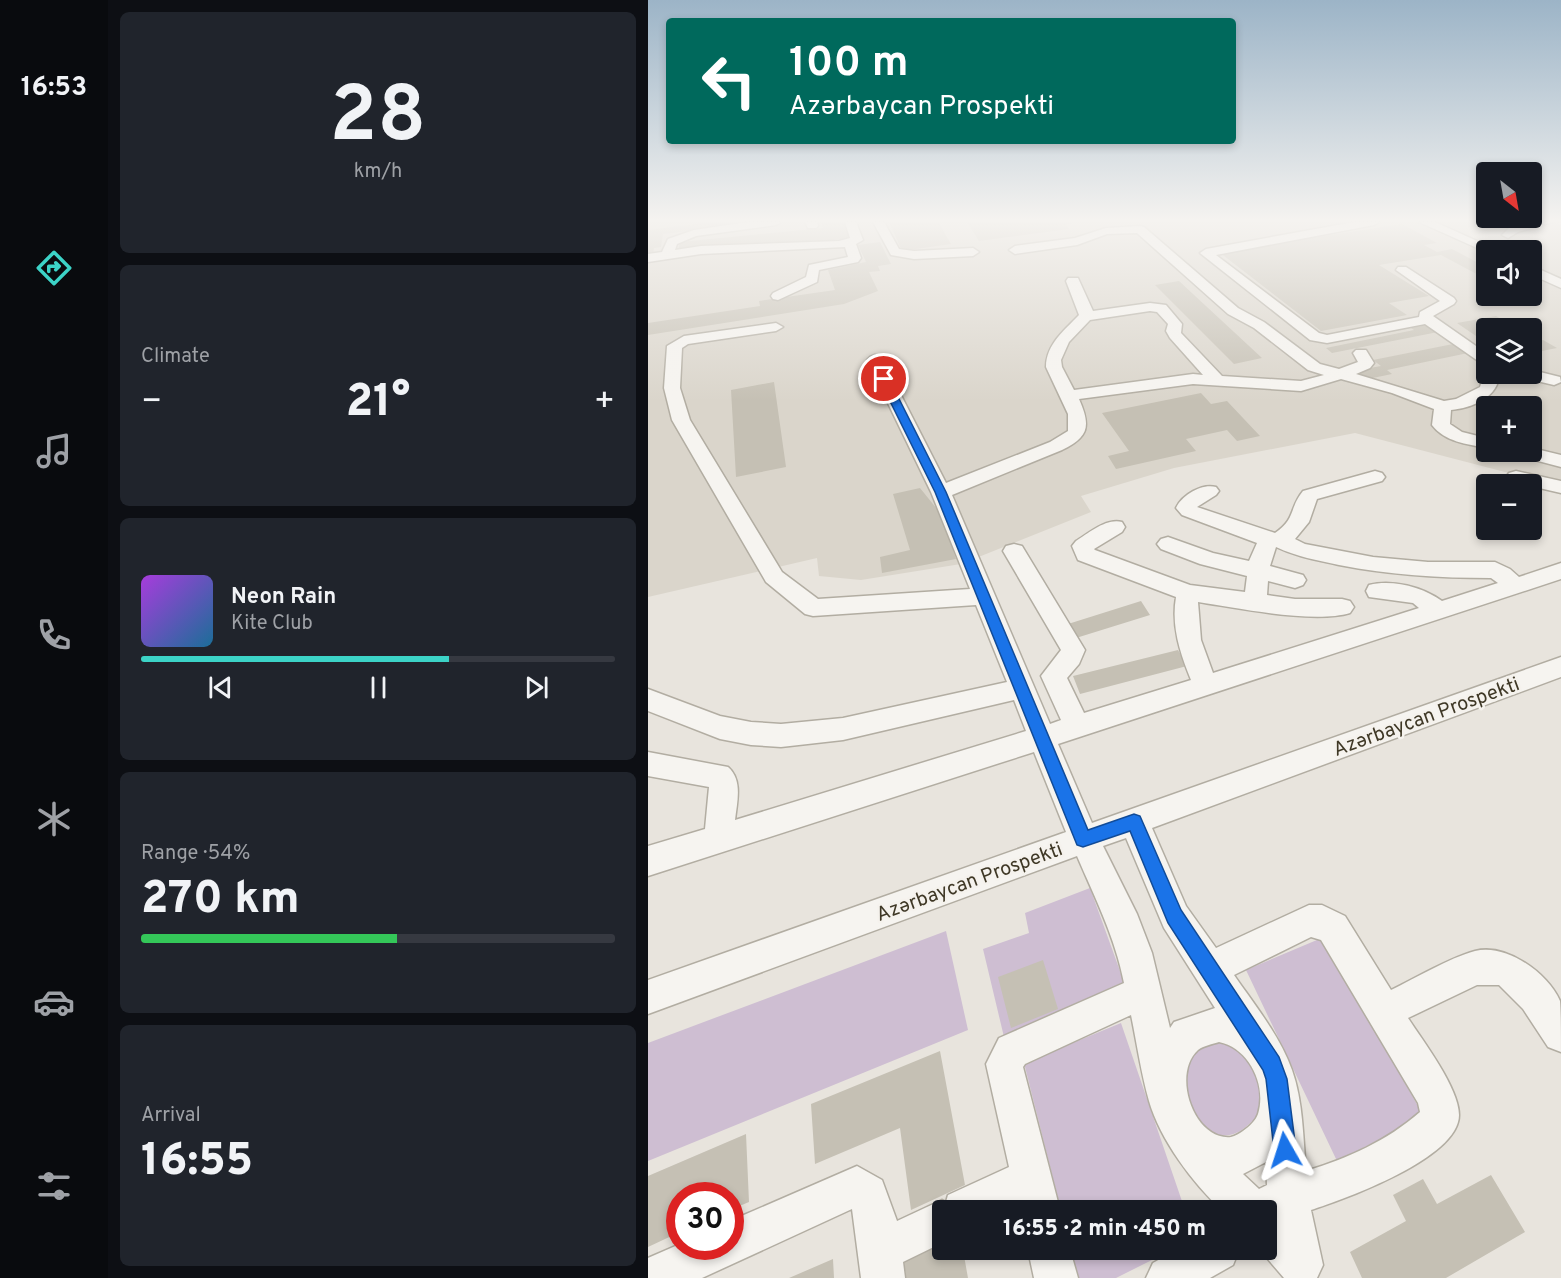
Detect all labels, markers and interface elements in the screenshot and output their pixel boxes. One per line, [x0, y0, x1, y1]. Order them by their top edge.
text: 100 m [789, 38, 908, 91]
icon: left [690, 42, 768, 120]
text: 28 [330, 70, 426, 169]
text: 16:53 [21, 71, 87, 105]
text: Azərbaycan Prospekti [789, 90, 1054, 124]
text: km/h [354, 159, 402, 185]
north arrow [1476, 162, 1542, 228]
map controls [1476, 162, 1542, 540]
button: sound [1476, 240, 1542, 306]
icon: directions [33, 247, 75, 289]
button: layers [1476, 318, 1542, 384]
text: Climate [141, 344, 210, 370]
pin [858, 353, 909, 404]
icon: arrive [867, 362, 900, 395]
text: 21° [346, 375, 410, 432]
text: − [141, 382, 162, 424]
text: + [594, 382, 615, 424]
button: + [1476, 396, 1542, 462]
icon: music [33, 430, 75, 472]
button: − [1476, 474, 1542, 540]
text: Neon Rain [231, 584, 336, 611]
text: Kite Club [231, 611, 313, 637]
icon: phone [33, 614, 75, 656]
icon: previous [204, 671, 237, 704]
icon: pause [362, 671, 395, 704]
icon: next [520, 671, 553, 704]
street label: Azərbaycan Prospekti [1330, 672, 1523, 764]
icon: climate [33, 798, 75, 840]
street label: Azərbaycan Prospekti [873, 837, 1066, 929]
text: Range · 54% [141, 841, 250, 867]
text: 270 km [141, 872, 300, 929]
icon: car [33, 981, 75, 1023]
text: Arrival [141, 1103, 201, 1129]
position arrow [1253, 1118, 1317, 1182]
text: 16:55 [141, 1134, 253, 1191]
icon: filters [33, 1165, 75, 1207]
speed limit sign: 30 [666, 1182, 744, 1260]
text: 16:55 · 2 min · 450 m [1003, 1216, 1206, 1243]

